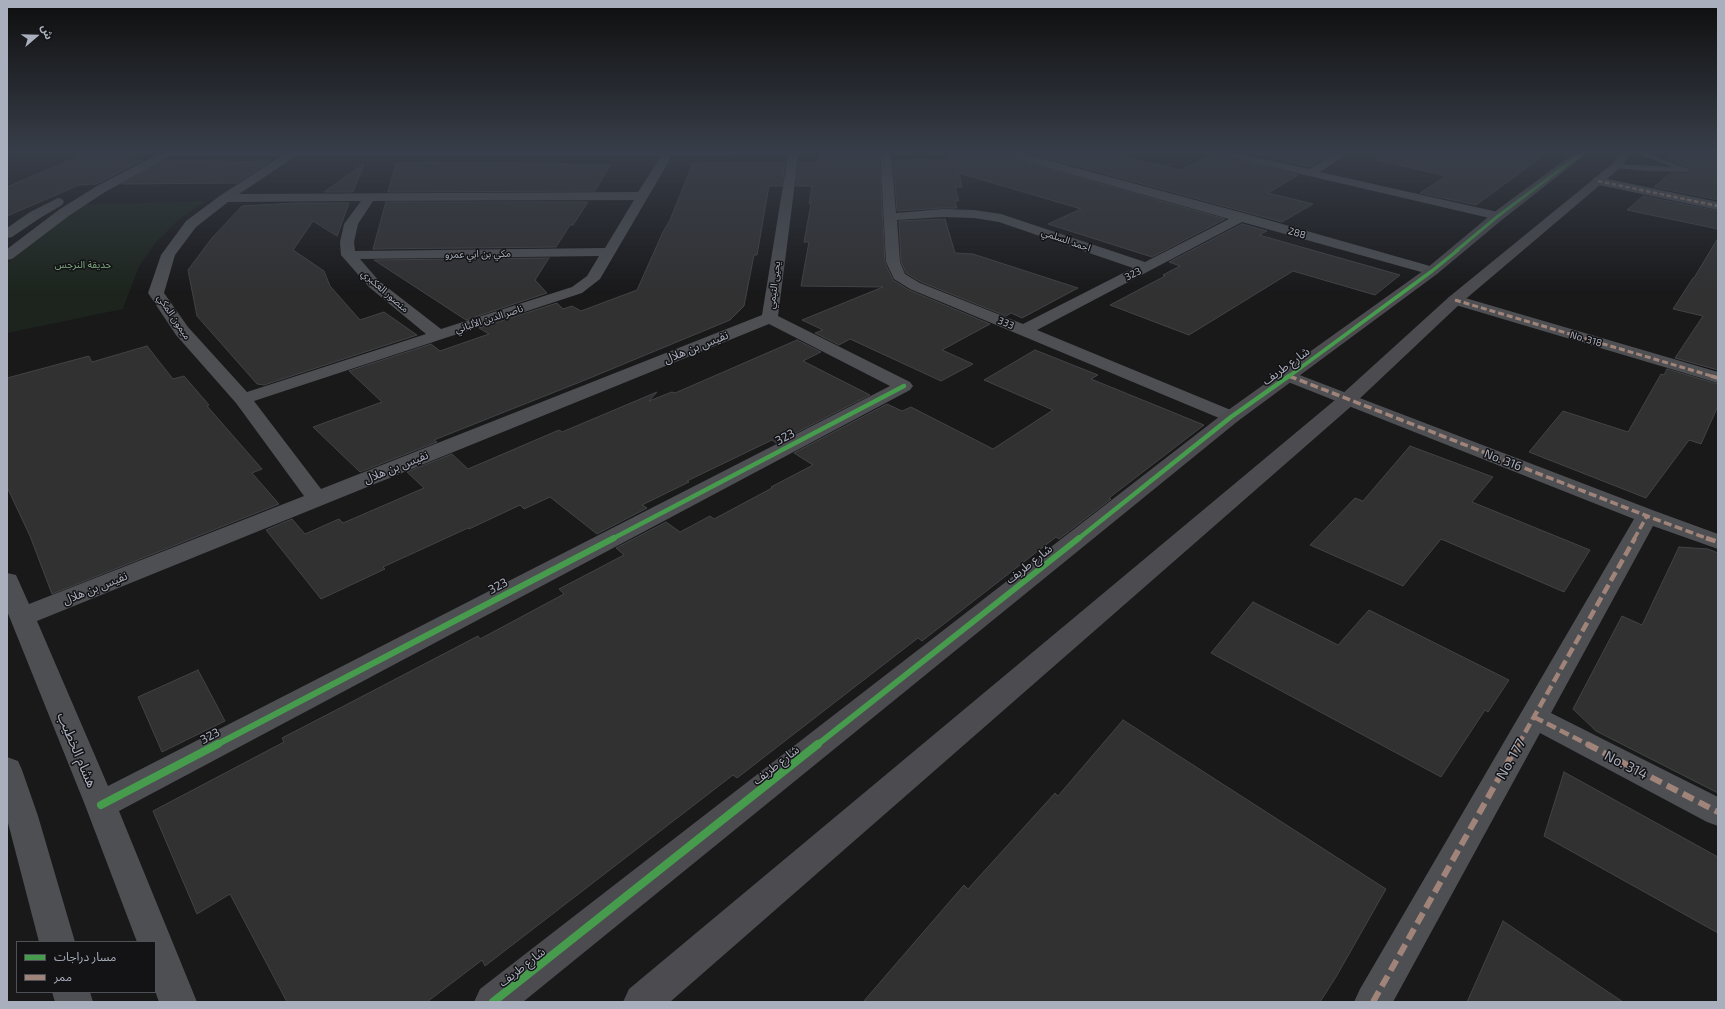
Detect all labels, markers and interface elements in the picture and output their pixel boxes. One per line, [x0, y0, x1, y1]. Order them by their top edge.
north arrow [16, 16, 56, 56]
text: ش [39, 22, 56, 41]
street label: 288 [1287, 225, 1307, 241]
street label: احمد السلمي [1040, 226, 1092, 254]
street label: مكي بن ابي عمرو [445, 247, 511, 261]
park label: حديقة النرجس [55, 259, 111, 271]
street label: يحيى التيمي [765, 260, 783, 310]
street label: 323 [1123, 265, 1143, 283]
street label: منصور العكبري [359, 267, 411, 315]
street label: ميمون المكي [155, 292, 193, 342]
street label: ناصر الدين الألباني [453, 302, 525, 336]
street label: 333 [996, 314, 1016, 332]
street label: نفيس بن هلال [661, 327, 731, 367]
street label: No. 318 [1569, 329, 1603, 349]
street label: شارع طريف [1259, 344, 1313, 388]
street label: 323 [773, 426, 797, 448]
street label: No. 316 [1482, 446, 1524, 474]
street label: نفيس بن هلال [361, 447, 431, 487]
street label: شارع طريف [1003, 541, 1055, 587]
street label: نفيس بن هلال [60, 568, 130, 608]
street label: 323 [486, 575, 510, 597]
street label: هشام الخطيب [54, 710, 100, 790]
street label: 323 [198, 725, 222, 747]
street label: No. 177 [1493, 736, 1529, 782]
street label: شارع طريف [750, 742, 802, 788]
street label: No. 314 [1602, 747, 1650, 783]
legend [16, 941, 156, 993]
street label: شارع طريف [496, 944, 548, 990]
text: مسار دراجات [54, 949, 116, 963]
text: ممر [54, 969, 72, 983]

